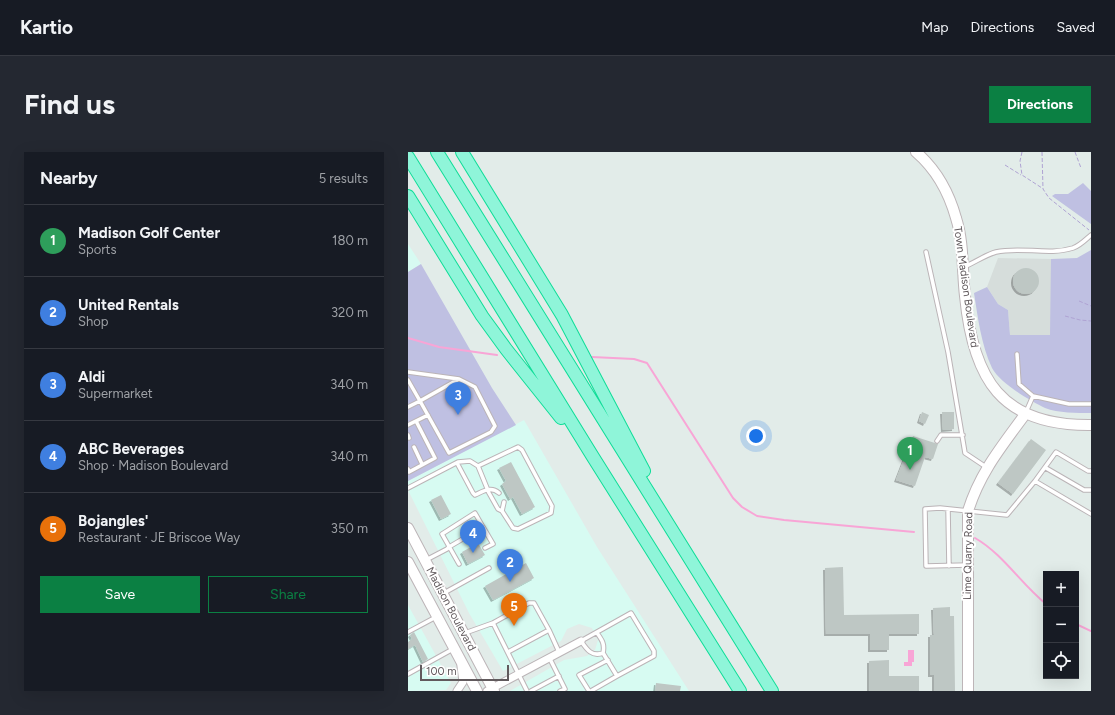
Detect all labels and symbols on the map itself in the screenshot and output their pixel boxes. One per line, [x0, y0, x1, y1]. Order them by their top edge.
street label: Town Madison Boulevard [951, 226, 981, 348]
pin: 3 [445, 382, 471, 415]
your location [746, 426, 766, 446]
pin: 1 [897, 437, 923, 470]
street label: Lime Quarry Road [961, 512, 975, 600]
pin: 4 [460, 520, 486, 553]
pin: 2 [497, 549, 523, 582]
street label: Madison Boulevard [423, 565, 479, 653]
pin: 5 [501, 593, 527, 626]
scale bar [420, 663, 509, 682]

